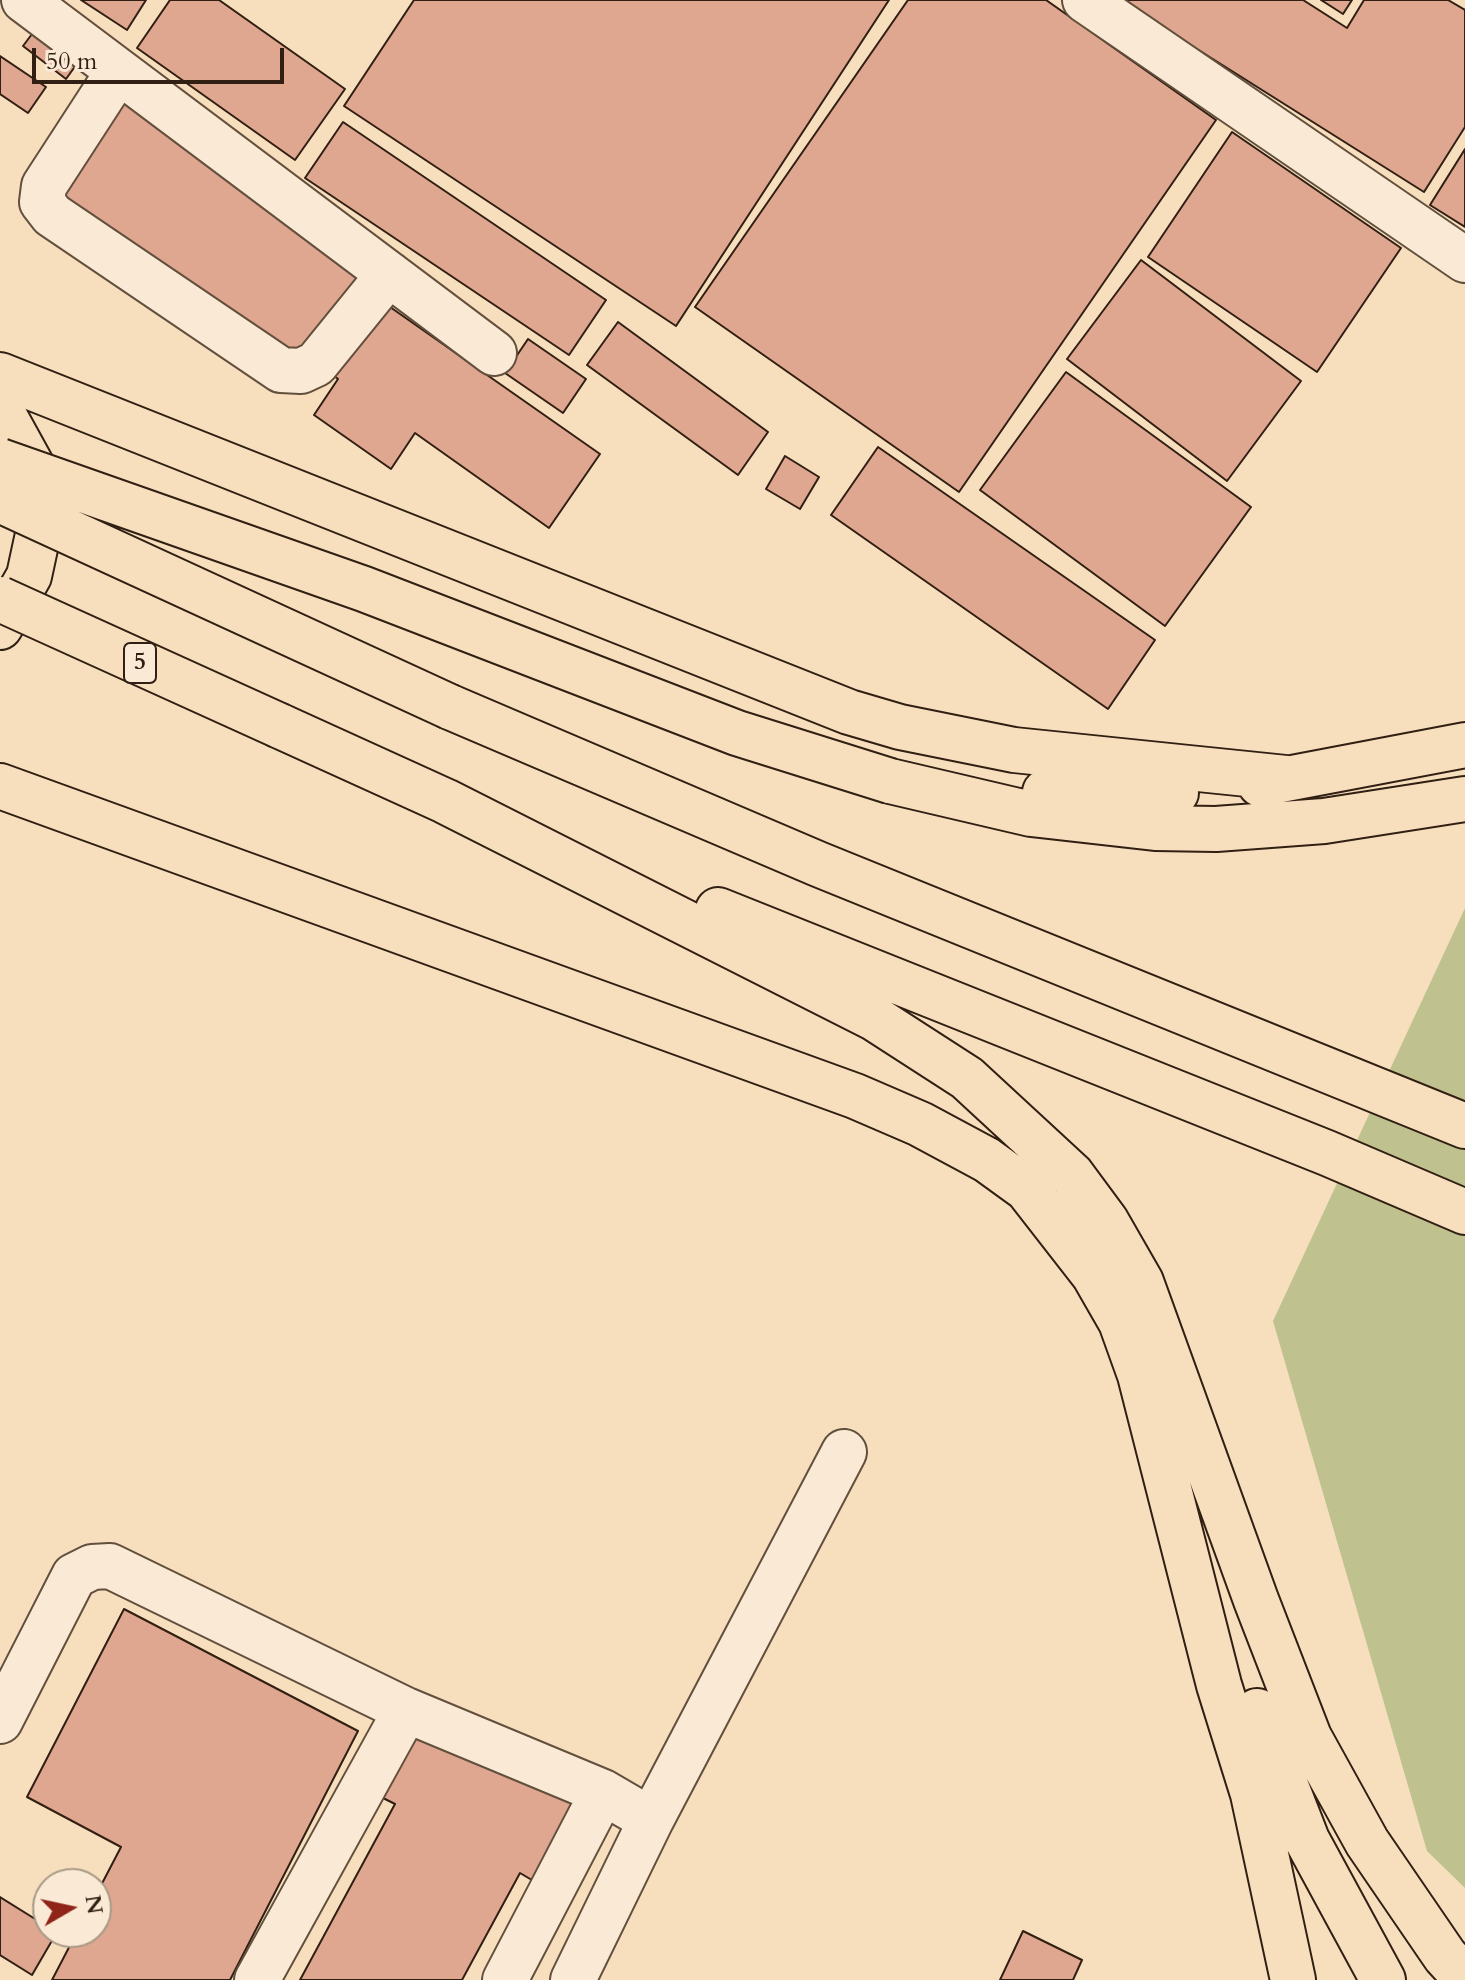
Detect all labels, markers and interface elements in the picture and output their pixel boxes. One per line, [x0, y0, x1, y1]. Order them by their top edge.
scale bar [36, 32, 288, 82]
text: 50 m [46, 45, 97, 78]
road number: 5 [124, 643, 156, 683]
north arrow [32, 1868, 112, 1948]
text: N [77, 1893, 110, 1916]

